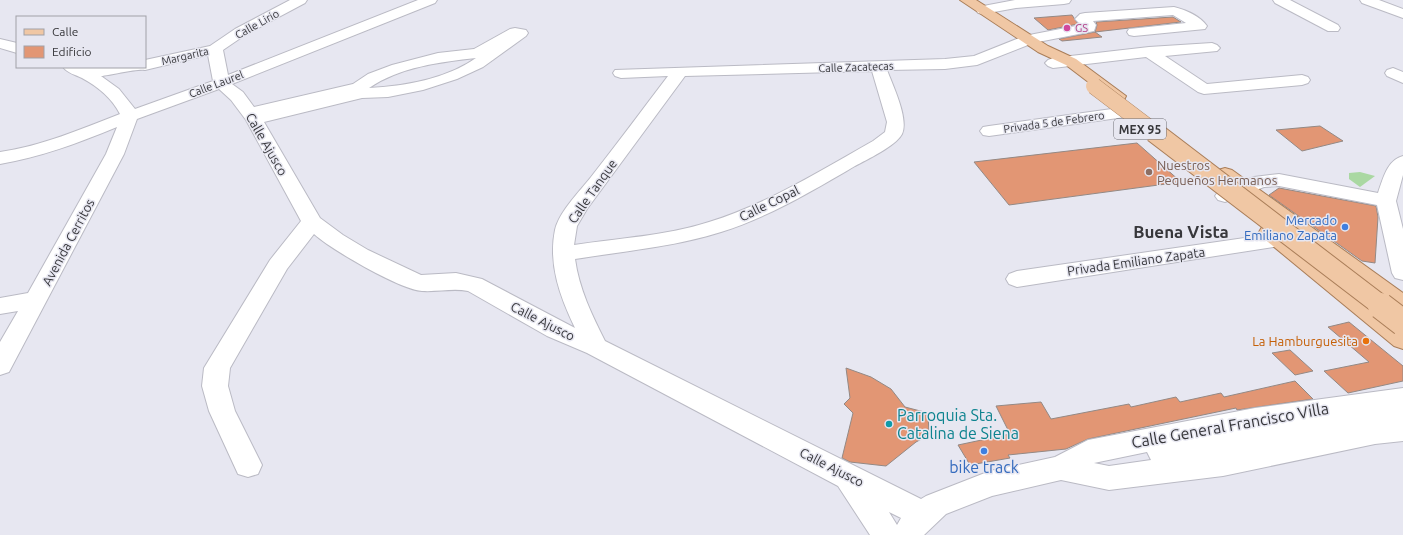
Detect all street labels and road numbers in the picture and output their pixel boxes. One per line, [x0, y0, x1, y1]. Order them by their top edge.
street label: Calle Lirio [233, 7, 281, 41]
street label: Margarita [160, 45, 210, 67]
street label: Calle Zacatecas [818, 60, 894, 74]
street label: Calle Laurel [187, 68, 245, 100]
street label: Privada 5 de Febrero [1003, 109, 1105, 135]
street label: Calle Ajusco [243, 110, 291, 178]
road number: MEX 95 [1114, 119, 1166, 139]
street label: Calle Tanque [565, 156, 619, 226]
street label: Calle Copal [737, 182, 802, 224]
street label: Avenida Cerritos [39, 196, 97, 288]
street label: Privada Emiliano Zapata [1066, 244, 1206, 278]
street label: Calle Ajusco [509, 299, 577, 343]
street label: Calle General Francisco Villa [1130, 399, 1330, 451]
street label: Calle Ajusco [798, 445, 866, 489]

